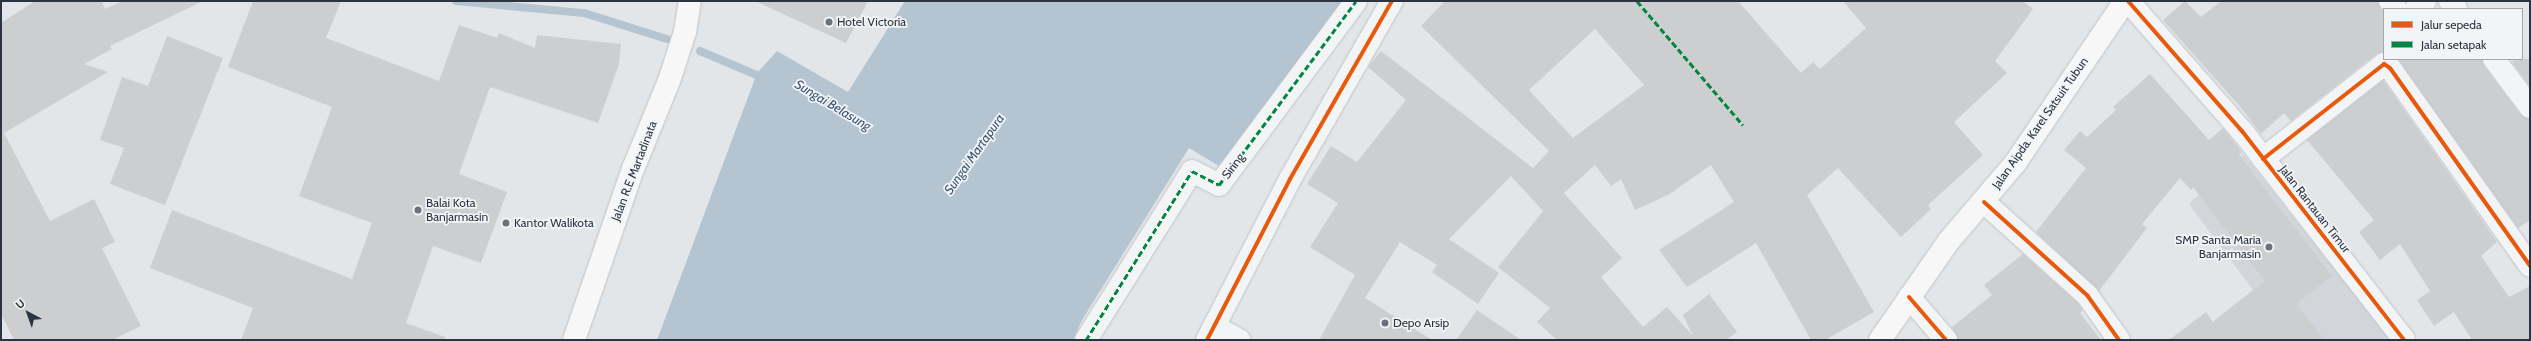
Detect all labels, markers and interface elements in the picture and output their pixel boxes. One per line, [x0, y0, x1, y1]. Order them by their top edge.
legend [2383, 8, 2523, 60]
place label: Hotel Victoria [837, 15, 906, 29]
marker: Hotel Victoria [824, 17, 834, 27]
text: Jalur sepeda [2421, 17, 2482, 32]
text: Jalan setapak [2421, 37, 2486, 52]
street label: Jalan Aipda. Karel Satsuit Tubun [1989, 54, 2091, 192]
water label: Sungai Belasung [792, 76, 874, 134]
water label: Sungai Martapura [941, 111, 1007, 197]
street label: Jalan R.E Martadinata [608, 119, 660, 223]
street label: Siring [1219, 150, 1247, 182]
street label: Jalan Rantauan Timur [2276, 162, 2354, 256]
place label: Balai Kota Banjarmasin [426, 196, 488, 224]
marker: Balai Kota Banjarmasin [413, 205, 423, 215]
place label: Kantor Walikota [514, 216, 594, 230]
marker: Kantor Walikota [501, 218, 511, 228]
place label: SMP Santa Maria Banjarmasin [2175, 233, 2261, 261]
marker: SMP Santa Maria Banjarmasin [2264, 242, 2274, 252]
north arrow [8, 293, 48, 333]
text: U [13, 296, 28, 312]
place label: Depo Arsip [1393, 316, 1449, 330]
marker: Depo Arsip [1380, 318, 1390, 328]

